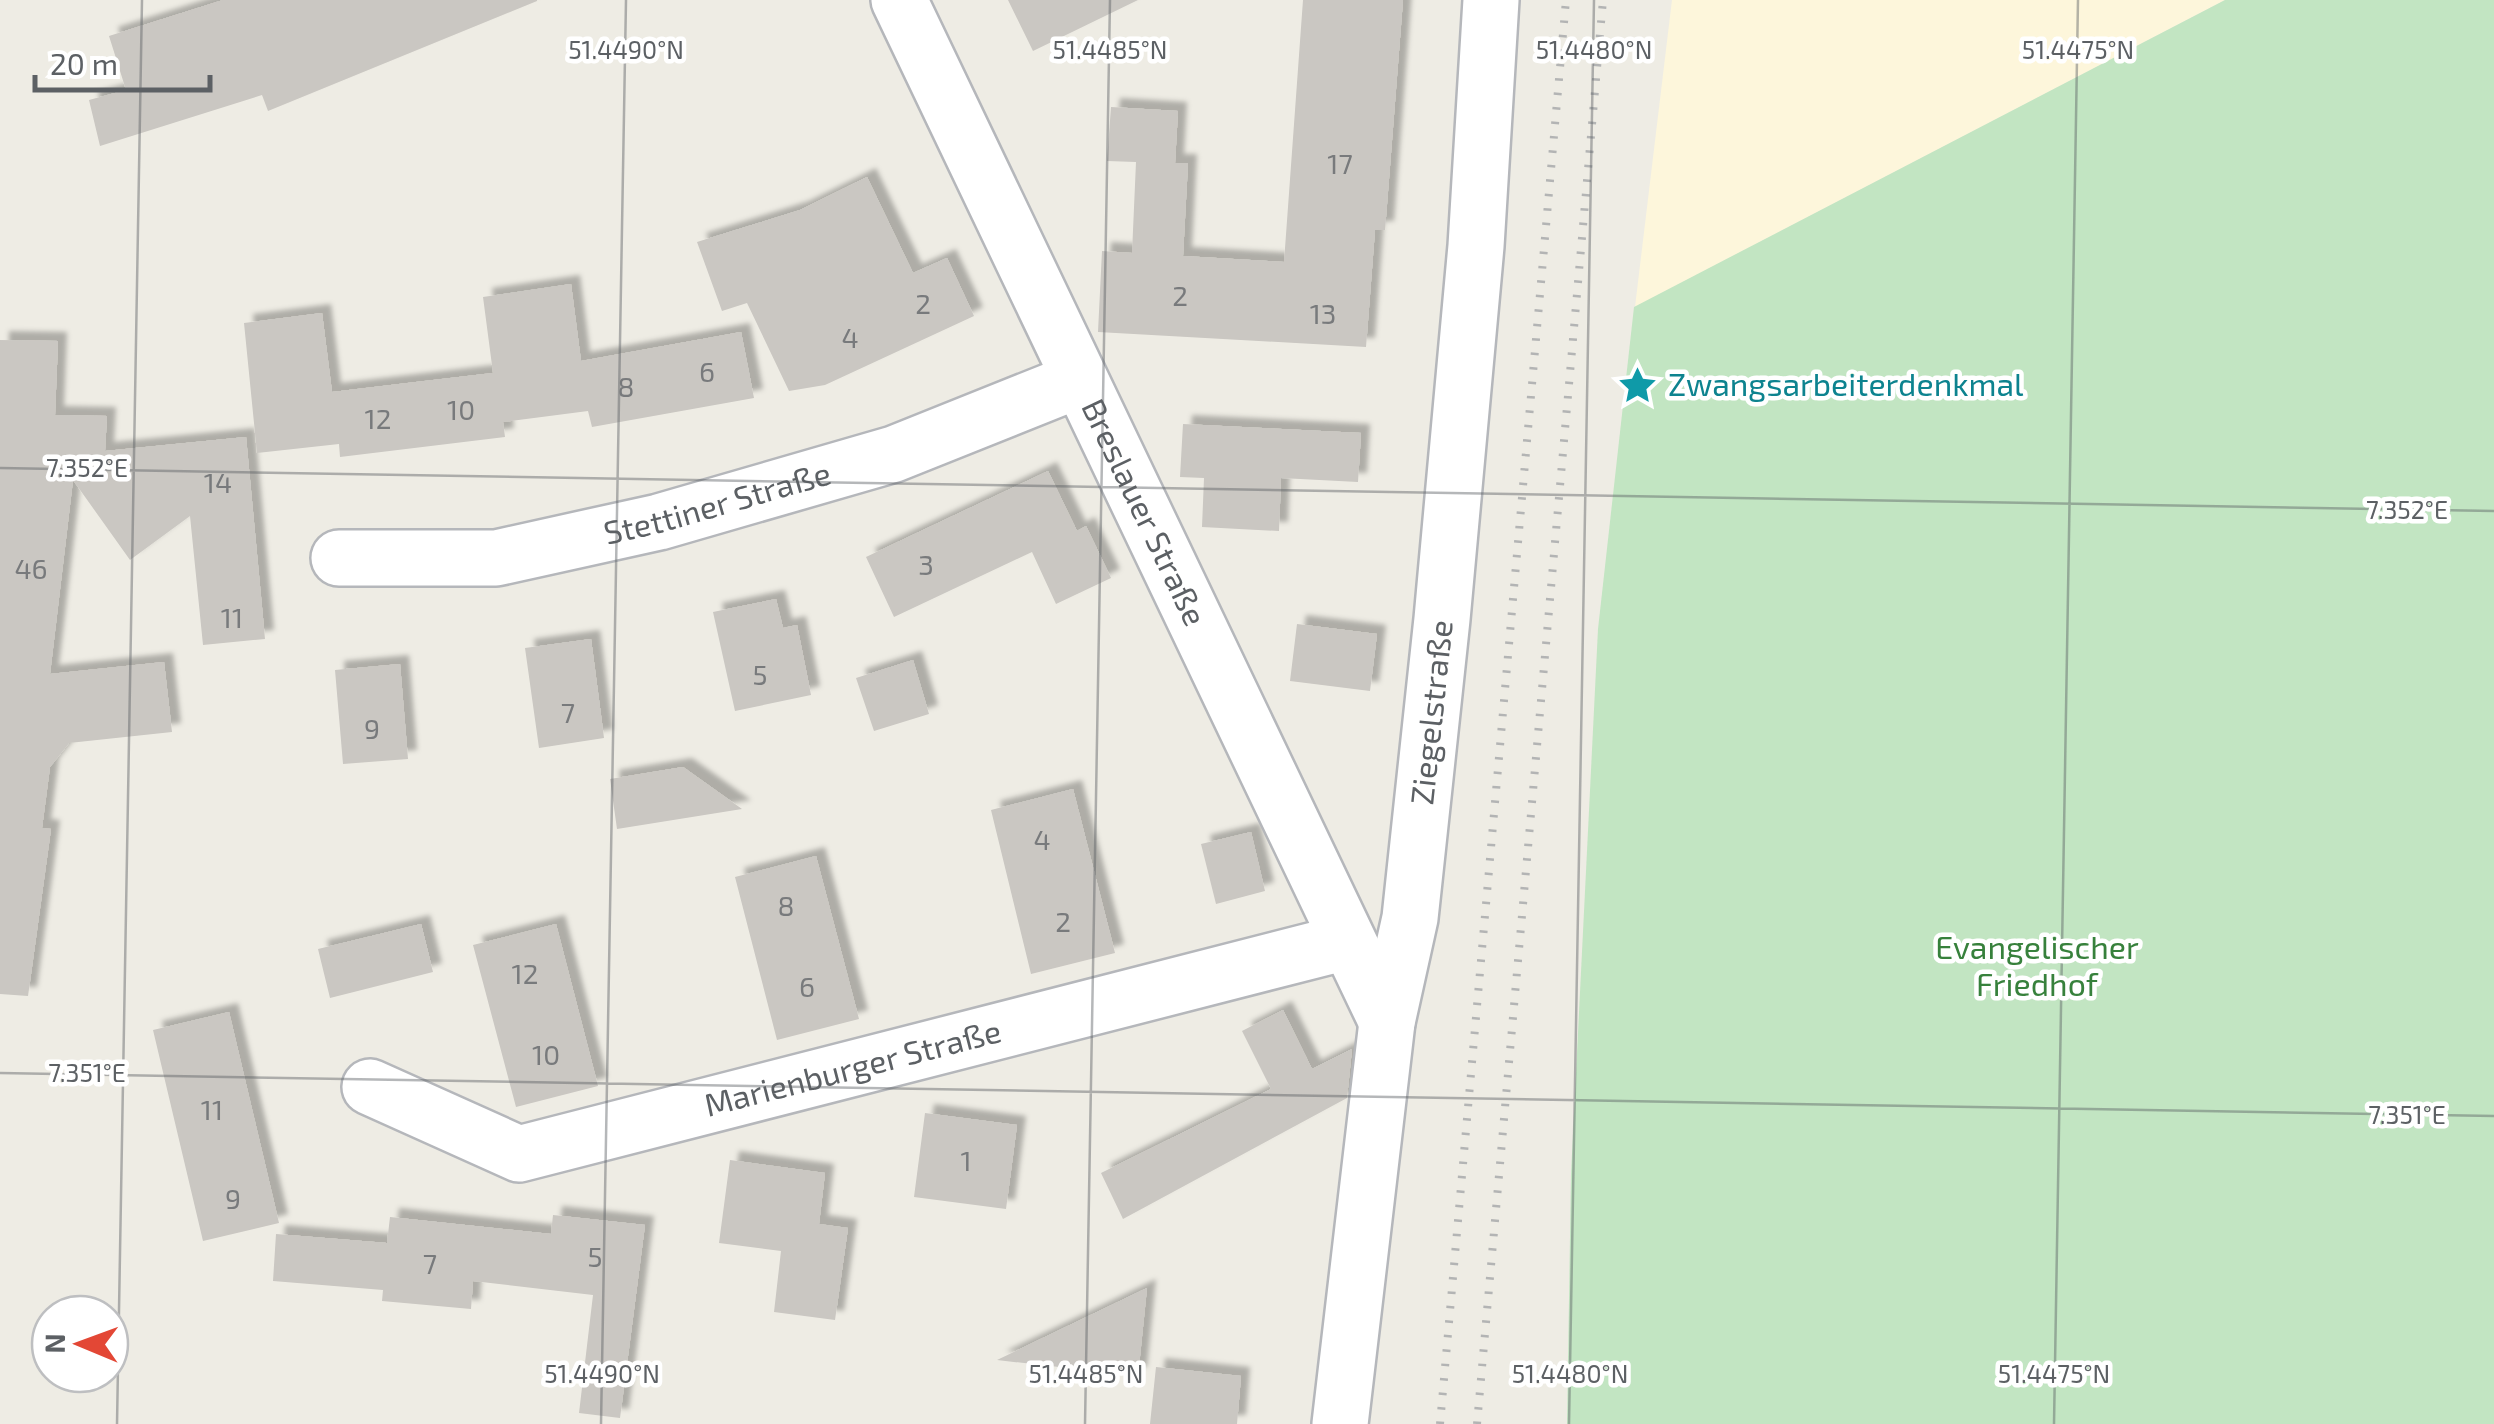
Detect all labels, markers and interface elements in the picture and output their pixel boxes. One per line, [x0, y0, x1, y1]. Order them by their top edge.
scale bar [35, 30, 210, 92]
text: 51.4490°N [568, 34, 684, 64]
text: 51.4485°N [1053, 34, 1167, 64]
text: 51.4480°N [1536, 34, 1652, 64]
text: 51.4475°N [2022, 34, 2134, 64]
text: 20 m [50, 45, 118, 81]
house number: 17 [1327, 146, 1353, 180]
house number: 2 [1172, 278, 1188, 312]
house number: 2 [915, 286, 931, 320]
house number: 13 [1310, 296, 1336, 330]
house number: 4 [841, 320, 859, 354]
house number: 6 [699, 354, 715, 388]
place icon: Zwangsarbeiterdenkmal [1617, 364, 1659, 406]
place label: Zwangsarbeiterdenkmal [1668, 364, 2024, 402]
house number: 8 [618, 369, 635, 403]
house number: 10 [447, 392, 475, 426]
street label: Breslauer Straße [1075, 392, 1216, 631]
house number: 12 [365, 401, 391, 435]
text: 7.352°E [46, 452, 128, 482]
street label: Stettiner Straße [600, 452, 835, 551]
house number: 14 [204, 465, 232, 499]
text: 7.352°E [2366, 494, 2448, 524]
house number: 3 [918, 547, 934, 581]
house number: 46 [14, 551, 48, 585]
house number: 11 [221, 600, 243, 634]
street label: Ziegelstraße [1401, 618, 1459, 806]
house number: 5 [752, 657, 768, 691]
house number: 7 [561, 695, 575, 729]
house number: 9 [364, 711, 380, 745]
house number: 4 [1033, 822, 1051, 856]
house number: 8 [778, 888, 795, 922]
house number: 2 [1055, 904, 1071, 938]
park label: Evangelischer Friedhof [1935, 927, 2139, 1002]
house number: 12 [512, 956, 538, 990]
house number: 6 [799, 969, 815, 1003]
street label: Marienburger Straße [700, 1010, 1005, 1123]
house number: 10 [532, 1037, 560, 1071]
text: 7.351°E [48, 1057, 126, 1087]
house number: 11 [201, 1092, 223, 1126]
text: 7.351°E [2368, 1099, 2446, 1129]
house number: 1 [960, 1143, 972, 1177]
house number: 9 [225, 1181, 241, 1215]
house number: 5 [587, 1239, 603, 1273]
house number: 7 [423, 1246, 437, 1280]
north arrow [30, 1294, 130, 1394]
text: N [37, 1333, 71, 1354]
text: 51.4490°N [544, 1358, 660, 1388]
text: 51.4485°N [1029, 1358, 1143, 1388]
text: 51.4480°N [1512, 1358, 1628, 1388]
text: 51.4475°N [1998, 1358, 2110, 1388]

